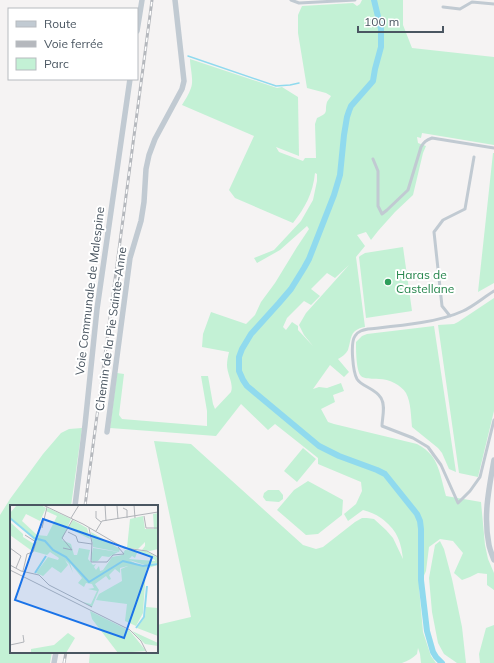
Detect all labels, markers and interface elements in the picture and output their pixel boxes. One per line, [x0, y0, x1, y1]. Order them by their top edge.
legend [8, 8, 138, 80]
scale bar [358, 8, 443, 34]
text: 100 m [364, 14, 399, 29]
text: Route [44, 16, 77, 31]
text: Voie ferrée [44, 36, 103, 51]
text: Parc [44, 56, 69, 71]
street label: Voie Communale de Malespine [72, 206, 107, 376]
street label: Chemin de la Pie Sainte-Anne [92, 246, 129, 412]
place label: Haras de Castellane [396, 267, 454, 296]
marker: Haras de Castellane [383, 277, 393, 287]
inset map [10, 505, 158, 653]

